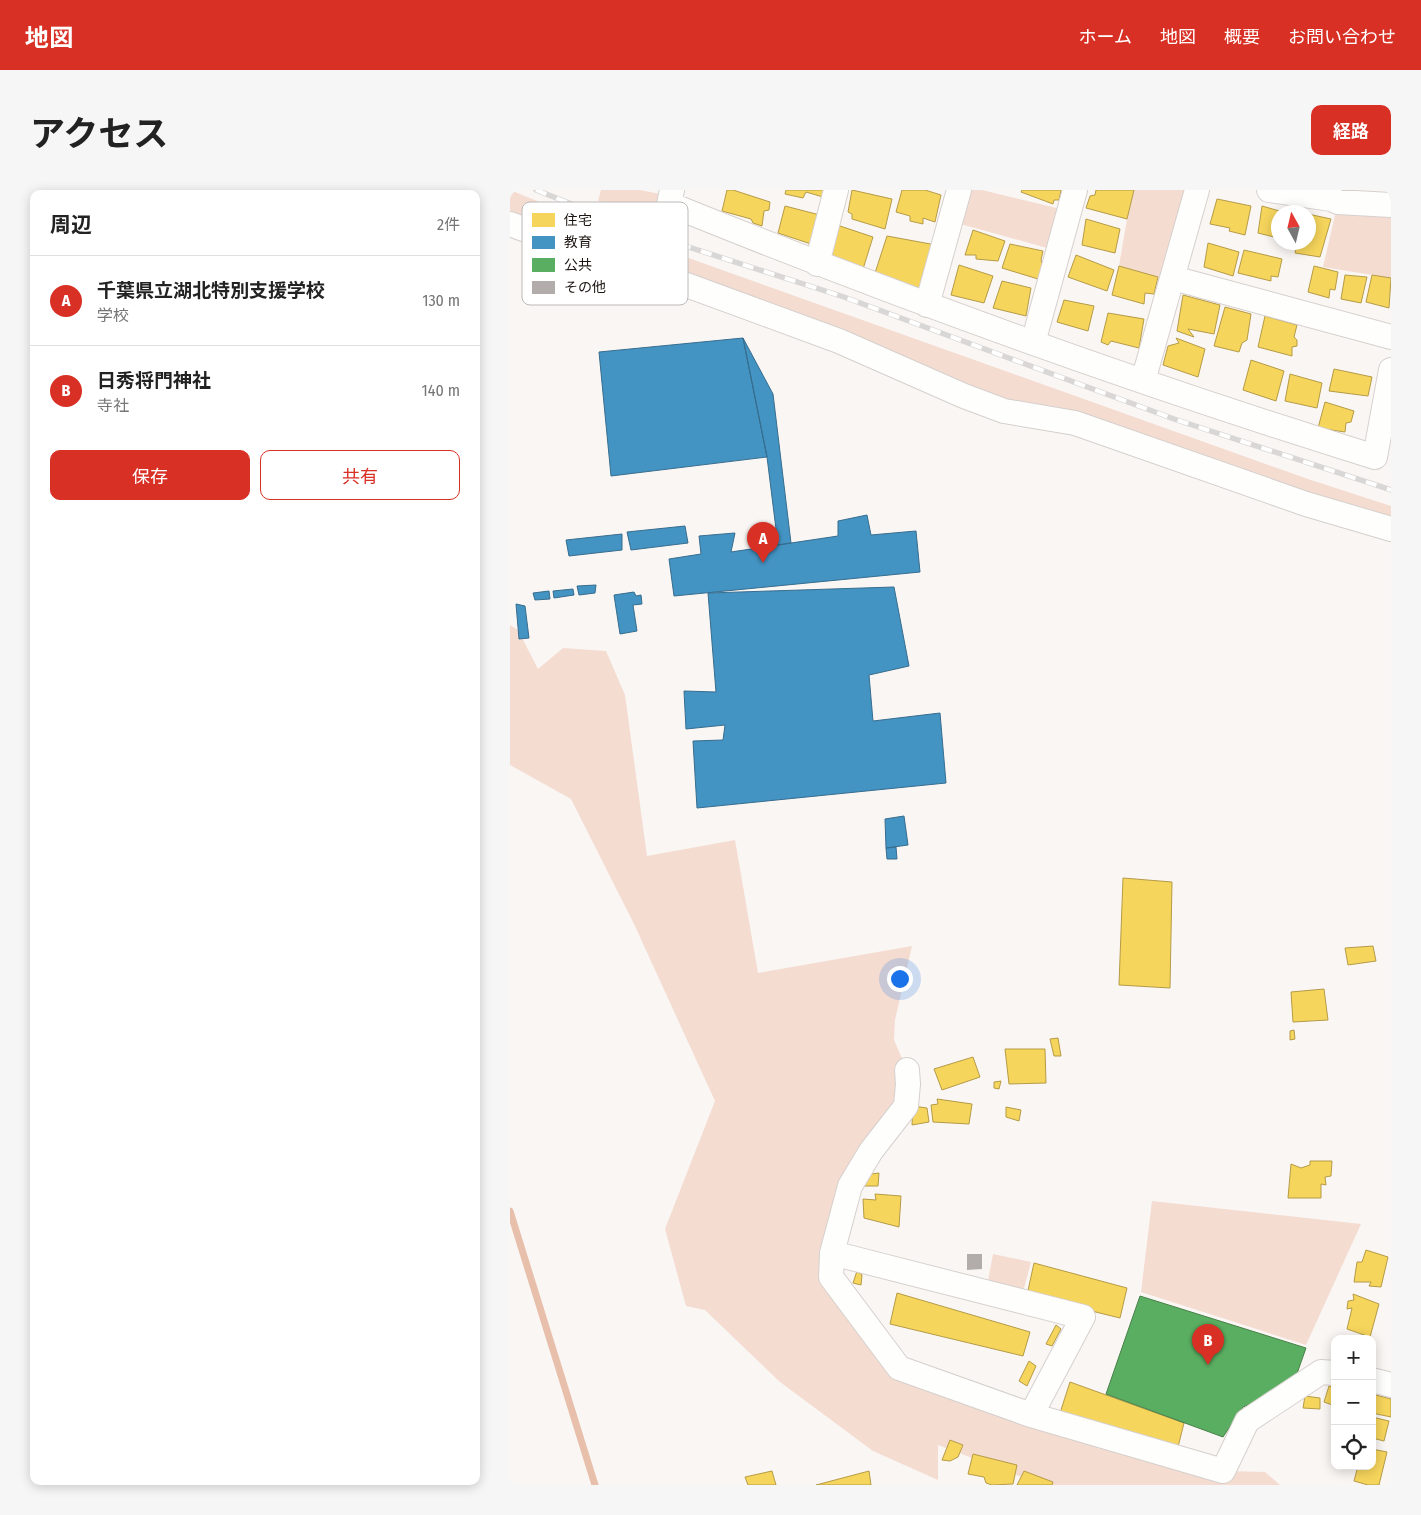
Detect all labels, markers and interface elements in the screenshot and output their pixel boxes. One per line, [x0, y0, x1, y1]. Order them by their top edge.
text: 地図 [25, 24, 73, 52]
text: ホーム [1079, 26, 1132, 48]
text: 地図 [1160, 26, 1196, 48]
text: 概要 [1224, 26, 1260, 48]
text: お問い合わせ [1288, 26, 1396, 48]
button: 経路 [1311, 105, 1391, 155]
text: アクセス [30, 113, 168, 155]
legend [522, 202, 688, 305]
north arrow [1271, 205, 1316, 250]
text: 周辺 [50, 212, 92, 238]
text: 住宅 [564, 212, 592, 229]
text: 2件 [437, 215, 460, 234]
text: 教育 [564, 234, 592, 251]
text: 公共 [564, 257, 592, 274]
text: 千葉県立湖北特別支援学校 [97, 279, 325, 302]
text: その他 [564, 279, 606, 296]
text: A [62, 291, 70, 310]
text: 130 m [422, 291, 460, 310]
text: 学校 [97, 306, 129, 325]
text: 日秀将門神社 [97, 369, 211, 392]
text: B [62, 381, 70, 400]
text: 140 m [422, 381, 460, 400]
text: 寺社 [97, 396, 129, 415]
button: 保存 [50, 450, 250, 500]
button: 共有 [260, 450, 460, 500]
pin: A [747, 522, 779, 563]
your location [887, 966, 913, 992]
pin: B [1192, 1324, 1224, 1365]
map controls [1331, 1335, 1376, 1470]
button: + [1331, 1335, 1376, 1380]
button: − [1331, 1380, 1376, 1425]
button: locate [1331, 1425, 1376, 1470]

